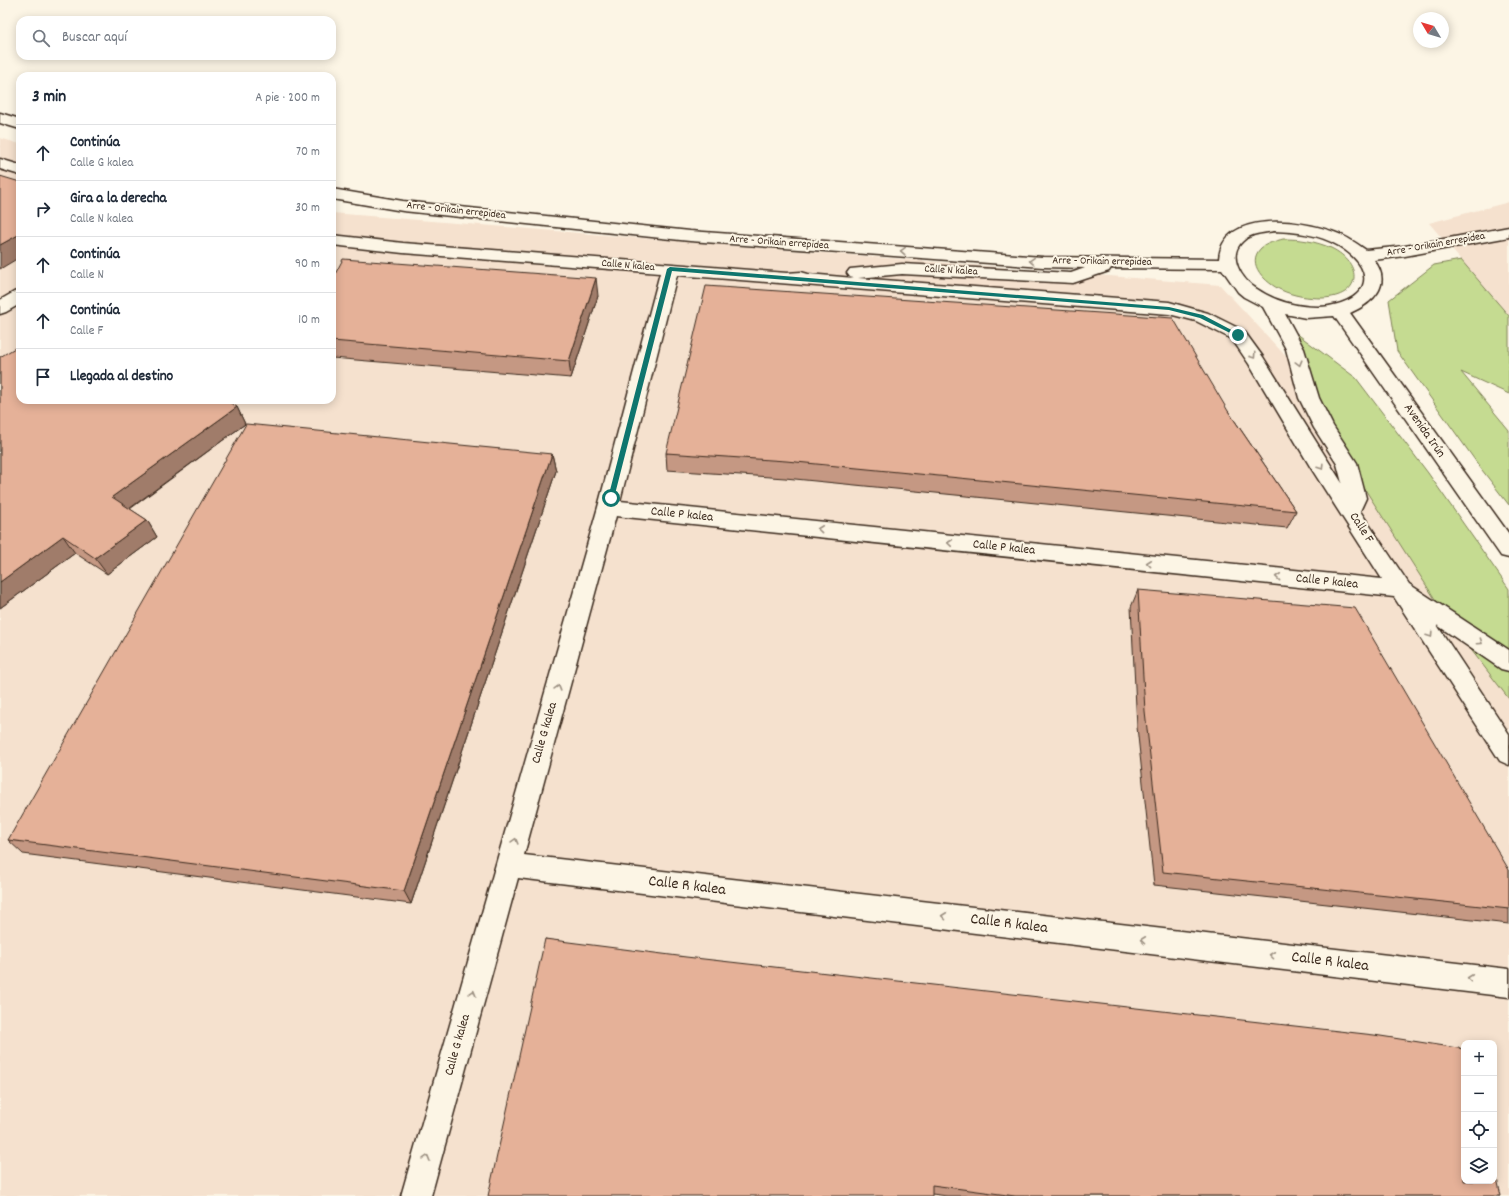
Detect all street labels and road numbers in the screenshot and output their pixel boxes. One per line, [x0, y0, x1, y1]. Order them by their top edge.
street label: Arre - Orikain errepidea [406, 198, 507, 224]
street label: Arre - Orikain errepidea [1386, 228, 1487, 262]
street label: Arre - Orikain errepidea [729, 232, 830, 255]
street label: Arre - Orikain errepidea [1052, 253, 1153, 271]
street label: Calle N kalea [601, 256, 656, 276]
street label: Calle N kalea [924, 262, 979, 280]
street label: Avenida Irún [1398, 400, 1450, 462]
street label: Calle P kalea [650, 502, 715, 528]
street label: Calle F [1344, 509, 1378, 547]
street label: Calle P kalea [972, 535, 1037, 561]
street label: Calle P kalea [1295, 569, 1360, 595]
street label: Calle G kalea [527, 699, 563, 766]
street label: Calle R kalea [647, 870, 727, 902]
street label: Calle R kalea [969, 908, 1049, 940]
street label: Calle R kalea [1290, 946, 1370, 978]
street label: Calle G kalea [440, 1011, 476, 1078]

